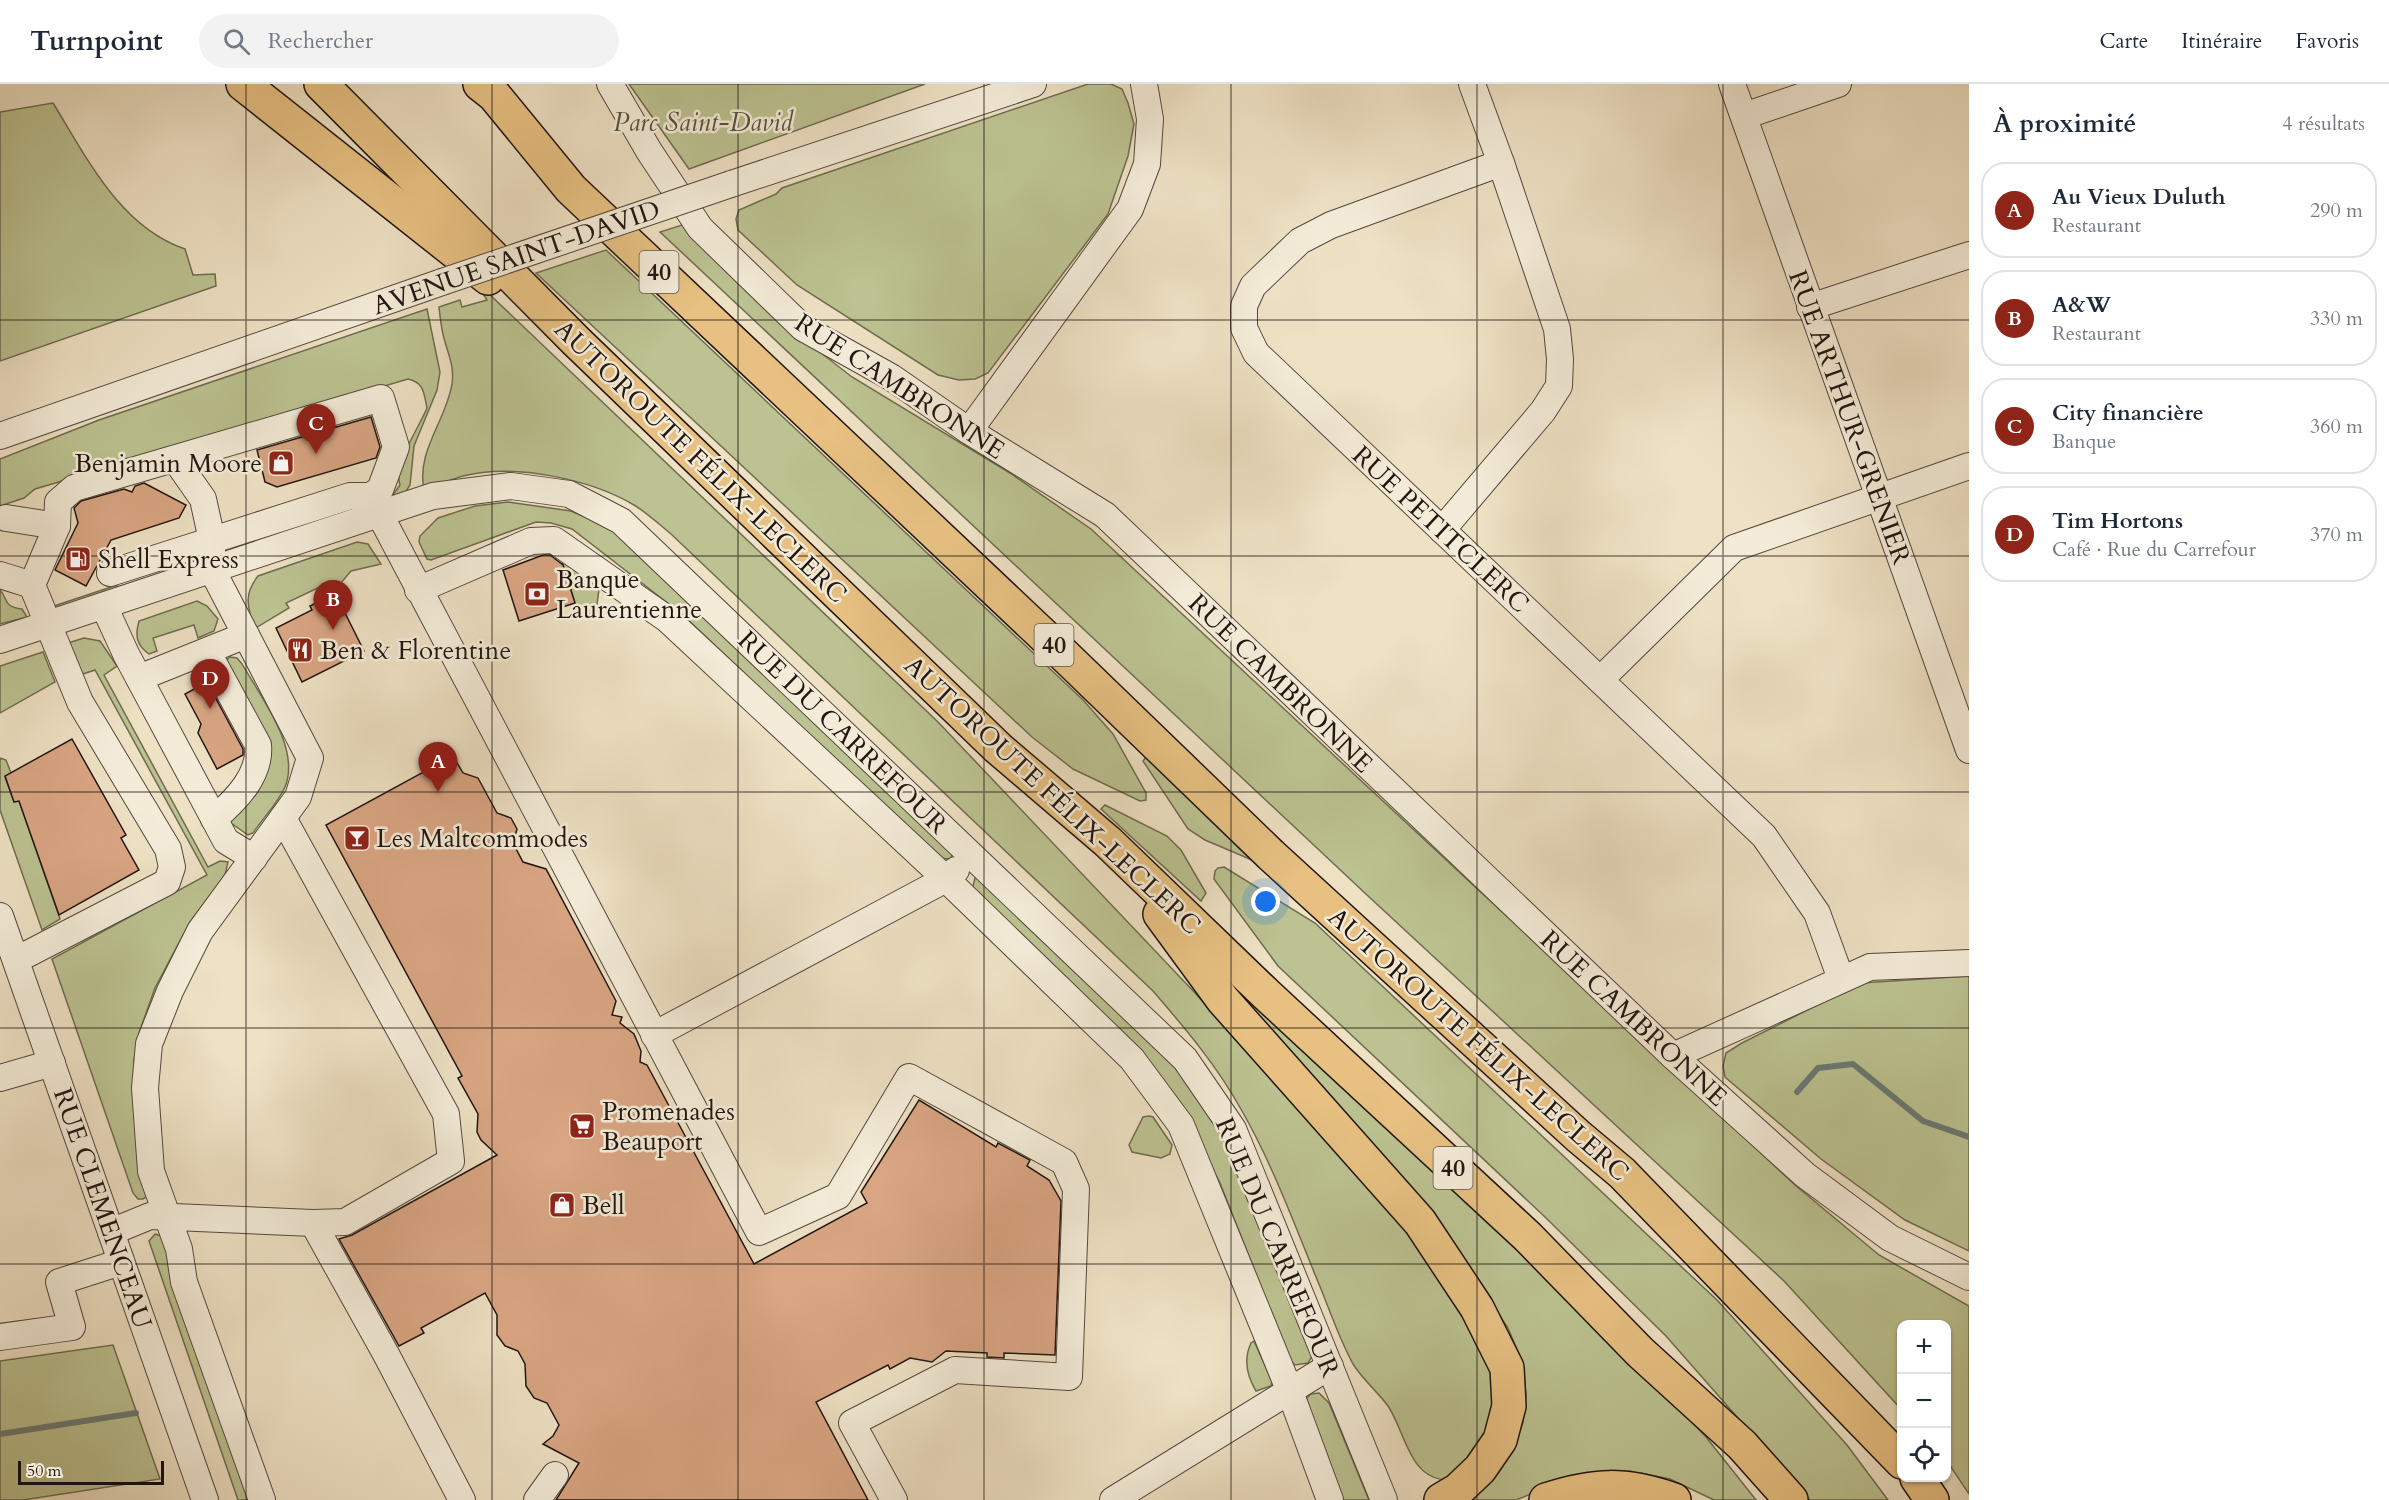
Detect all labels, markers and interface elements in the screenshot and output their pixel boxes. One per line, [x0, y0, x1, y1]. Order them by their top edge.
search box [199, 14, 619, 68]
text: Turnpoint [30, 22, 163, 60]
icon: search [220, 25, 253, 58]
text: Rechercher [268, 26, 373, 56]
text: Carte [2099, 27, 2148, 56]
text: Itinéraire [2181, 27, 2262, 56]
text: Favoris [2295, 27, 2359, 56]
park label: Parc Saint-David [613, 105, 794, 140]
text: À proximité [1993, 106, 2136, 141]
text: 4 résultats [2282, 110, 2365, 137]
text: Au Vieux Duluth [2052, 182, 2225, 212]
street label: AVENUE SAINT-DAVID [368, 192, 665, 323]
text: A [2007, 197, 2022, 224]
text: 290 m [2310, 197, 2363, 224]
text: Restaurant [2052, 212, 2141, 239]
road number: 40 [640, 251, 678, 293]
street label: RUE ARTHUR-GRENIER [1780, 265, 1919, 569]
text: A&W [2052, 290, 2111, 320]
street label: RUE CAMBRONNE [788, 305, 1011, 467]
text: B [2007, 305, 2022, 332]
text: 330 m [2310, 305, 2363, 332]
street label: AUTOROUTE FÉLIX-LECLERC [547, 312, 854, 611]
text: Restaurant [2052, 320, 2141, 347]
text: City financière [2052, 398, 2204, 428]
pin: C [296, 404, 336, 454]
text: C [2007, 413, 2022, 440]
text: 360 m [2310, 413, 2363, 440]
text: Banque [2052, 428, 2116, 455]
street label: RUE PETITCLERC [1345, 438, 1537, 621]
place label: Benjamin Moore [74, 446, 262, 481]
shop icon: Benjamin Moore [266, 448, 296, 478]
text: Tim Hortons [2052, 506, 2183, 536]
text: D [2006, 521, 2023, 548]
text: 370 m [2310, 521, 2363, 548]
text: Café · Rue du Carrefour [2052, 536, 2256, 563]
place label: Shell Express [98, 542, 239, 577]
fuel station icon: Shell Express [63, 544, 93, 574]
place label: Banque Laurentienne [556, 562, 702, 627]
bank icon: Banque Laurentienne [522, 579, 552, 609]
pin: B [314, 580, 352, 630]
street label: RUE CAMBRONNE [1181, 586, 1380, 781]
street label: RUE DU CARREFOUR [730, 623, 955, 842]
road number: 40 [1034, 624, 1074, 666]
place label: Ben & Florentine [320, 633, 511, 668]
restaurant icon: Ben & Florentine [285, 635, 315, 665]
street label: AUTOROUTE FÉLIX-LECLERC [897, 648, 1209, 942]
pin: D [190, 660, 230, 709]
pin: A [418, 742, 458, 792]
place label: Les Maltcommodes [376, 821, 588, 856]
bar icon: Les Maltcommodes [342, 823, 372, 853]
your location [1251, 887, 1280, 916]
street label: AUTOROUTE FÉLIX-LECLERC [1321, 900, 1637, 1189]
street label: RUE CAMBRONNE [1533, 922, 1735, 1114]
street label: RUE CLEMENCEAU [45, 1083, 160, 1333]
place label: Promenades Beauport [602, 1094, 735, 1159]
supermarket icon: Promenades Beauport [567, 1111, 597, 1141]
street label: RUE DU CARREFOUR [1207, 1112, 1348, 1382]
road number: 40 [1434, 1147, 1472, 1189]
place label: Bell [582, 1188, 625, 1223]
shop icon: Bell [547, 1190, 577, 1220]
map controls [1897, 1320, 1951, 1482]
button: + [1897, 1320, 1951, 1374]
button: − [1897, 1374, 1951, 1428]
button: locate [1897, 1428, 1951, 1482]
scale bar [18, 1458, 164, 1486]
text: 50 m [27, 1460, 61, 1482]

